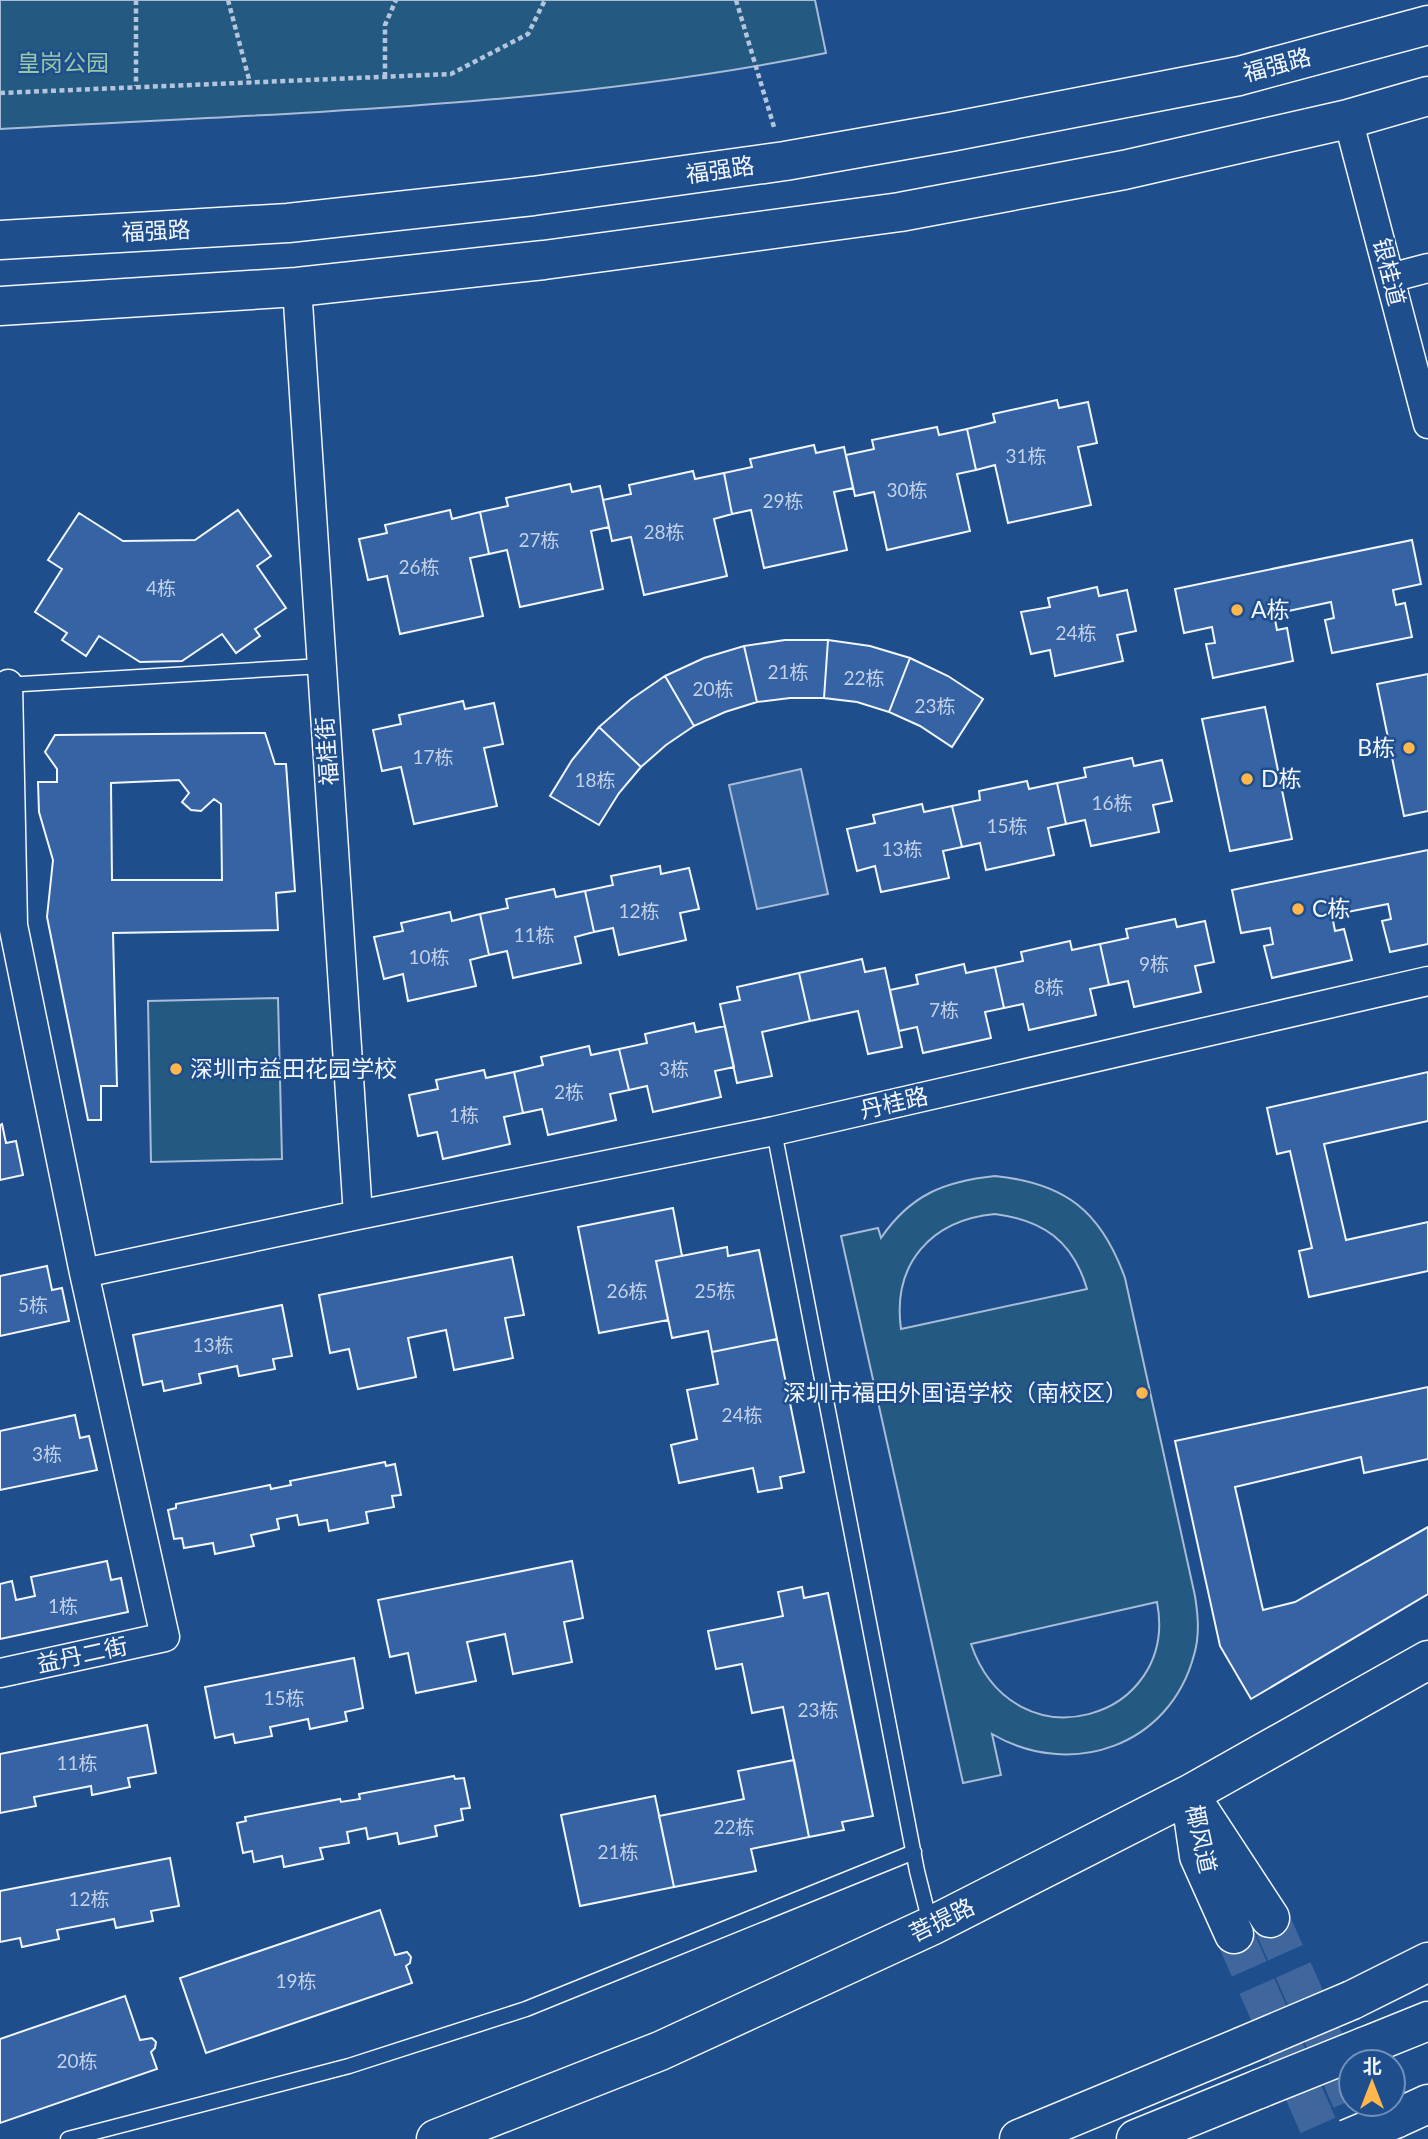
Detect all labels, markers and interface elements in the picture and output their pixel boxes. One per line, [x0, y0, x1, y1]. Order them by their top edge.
street label: 福强路 [1240, 42, 1314, 86]
park label: 皇岗公园 [17, 48, 109, 76]
street label: 福强路 [684, 150, 756, 188]
street label: 福强路 [121, 214, 191, 246]
street label: 银桂道 [1368, 235, 1412, 309]
house number: 31栋 [1005, 444, 1047, 467]
house number: 30栋 [886, 478, 928, 501]
house number: 29栋 [762, 489, 804, 512]
house number: 28栋 [643, 520, 685, 543]
house number: 27栋 [518, 528, 560, 551]
house number: 26栋 [398, 555, 440, 578]
house number: 4栋 [146, 576, 176, 599]
place label: A栋 [1251, 595, 1290, 623]
marker: A栋 [1229, 602, 1245, 618]
house number: 24栋 [1055, 621, 1097, 644]
house number: 21栋 [767, 660, 809, 683]
house number: 22栋 [843, 666, 885, 689]
house number: 20栋 [692, 677, 734, 700]
house number: 23栋 [914, 694, 956, 717]
street label: 福桂街 [310, 716, 342, 786]
place label: B栋 [1357, 733, 1395, 761]
marker: B栋 [1401, 740, 1417, 756]
house number: 17栋 [412, 745, 454, 768]
place label: D栋 [1261, 764, 1302, 792]
house number: 18栋 [574, 768, 616, 791]
marker: D栋 [1239, 771, 1255, 787]
house number: 16栋 [1091, 791, 1133, 814]
house number: 15栋 [986, 814, 1028, 837]
house number: 13栋 [881, 837, 923, 860]
place label: C栋 [1312, 894, 1350, 922]
house number: 12栋 [618, 899, 660, 922]
marker: C栋 [1290, 901, 1306, 917]
house number: 11栋 [513, 923, 555, 946]
house number: 10栋 [408, 945, 450, 968]
house number: 9栋 [1139, 952, 1169, 975]
house number: 8栋 [1034, 975, 1064, 998]
house number: 7栋 [929, 998, 959, 1021]
place label: 深圳市益田花园学校 [190, 1054, 397, 1082]
house number: 3栋 [659, 1057, 689, 1080]
marker: 深圳市益田花园学校 [168, 1061, 184, 1077]
house number: 2栋 [554, 1080, 584, 1103]
street label: 丹桂路 [857, 1081, 931, 1123]
house number: 1栋 [449, 1103, 479, 1126]
house number: 26栋 [606, 1279, 648, 1302]
house number: 25栋 [694, 1279, 736, 1302]
house number: 5栋 [18, 1293, 48, 1316]
house number: 13栋 [192, 1333, 234, 1356]
place label: 深圳市福田外国语学校（南校区） [783, 1378, 1128, 1406]
marker: 深圳市福田外国语学校（南校区） [1134, 1385, 1150, 1401]
house number: 24栋 [721, 1403, 763, 1426]
house number: 3栋 [32, 1442, 62, 1465]
house number: 1栋 [48, 1594, 78, 1617]
street label: 益丹二街 [34, 1631, 130, 1677]
house number: 15栋 [263, 1686, 305, 1709]
house number: 23栋 [797, 1698, 839, 1721]
house number: 11栋 [56, 1751, 98, 1774]
street label: 椰风道 [1181, 1802, 1223, 1875]
house number: 22栋 [713, 1815, 755, 1838]
house number: 21栋 [597, 1840, 639, 1863]
house number: 12栋 [68, 1887, 110, 1910]
street label: 菩提路 [904, 1891, 979, 1947]
house number: 19栋 [275, 1969, 317, 1992]
north arrow [1337, 2048, 1407, 2118]
house number: 20栋 [56, 2049, 98, 2072]
text: 北 [1362, 2054, 1382, 2077]

